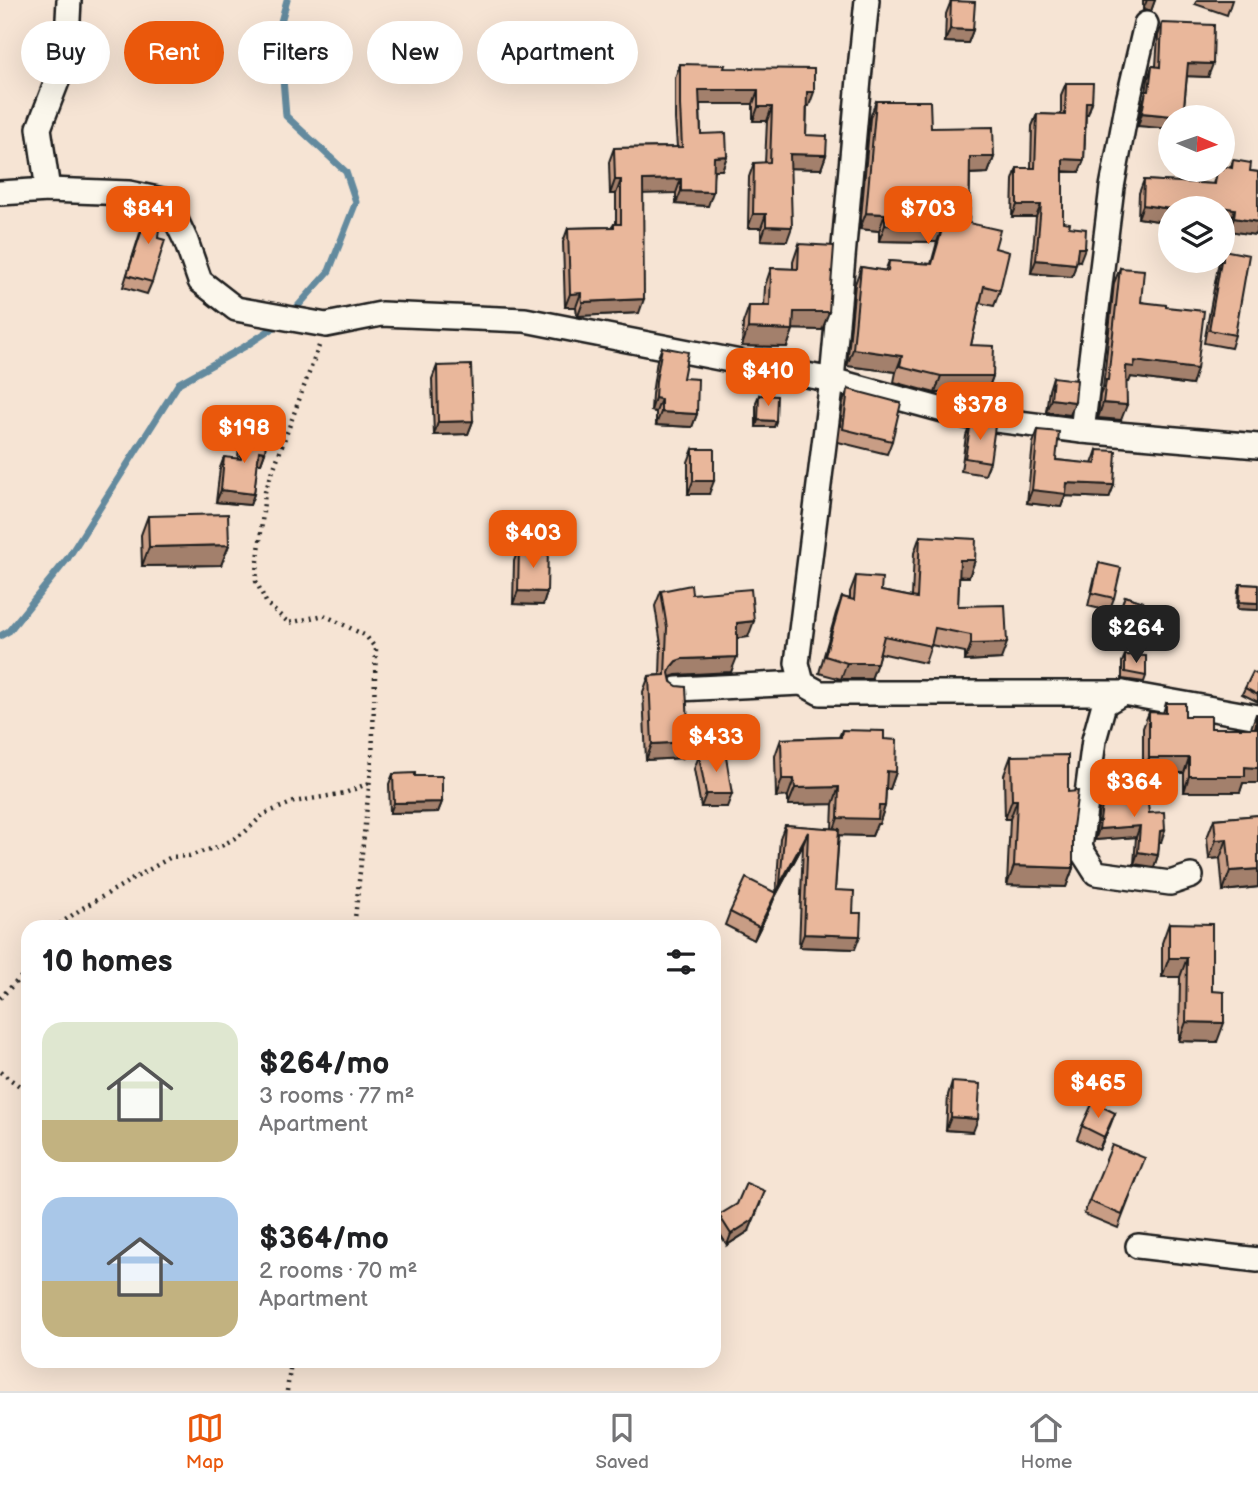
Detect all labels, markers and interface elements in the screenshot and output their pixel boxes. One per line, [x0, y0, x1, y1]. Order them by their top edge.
chip: Buy [21, 21, 110, 84]
chip: Rent [124, 21, 224, 84]
chip: Filters [238, 21, 353, 84]
chip: New [367, 21, 463, 84]
chip: Apartment [477, 21, 638, 84]
north arrow [1158, 105, 1236, 182]
map controls [1158, 105, 1235, 273]
pin: $841 [107, 187, 189, 246]
pin: $703 [887, 187, 969, 246]
text: $841 [122, 195, 174, 223]
text: $703 [900, 195, 956, 223]
button: layers [1158, 196, 1235, 273]
pin: $410 [727, 348, 809, 408]
text: $410 [742, 357, 794, 385]
pin: $378 [939, 382, 1021, 442]
text: $378 [952, 391, 1008, 419]
pin: $198 [203, 406, 285, 465]
text: $198 [218, 414, 270, 442]
pin: $403 [492, 510, 574, 570]
text: $403 [505, 519, 561, 547]
pin: $264 [1095, 606, 1177, 665]
text: $264 [1108, 614, 1164, 642]
pin: $433 [675, 714, 757, 774]
text: $433 [688, 723, 744, 751]
pin: $364 [1093, 760, 1175, 819]
text: $364 [1106, 768, 1162, 796]
icon: filters [662, 943, 700, 981]
text: 10 homes [42, 944, 173, 980]
text: $264/mo [259, 1046, 389, 1082]
icon: home [98, 1050, 182, 1134]
pin: $465 [1057, 1060, 1139, 1120]
text: $465 [1070, 1069, 1126, 1097]
text: 3 rooms · 77 m² [259, 1082, 415, 1110]
text: Apartment [259, 1110, 368, 1138]
text: $364/mo [259, 1221, 389, 1257]
icon: home [98, 1225, 182, 1309]
text: 2 rooms · 70 m² [259, 1257, 418, 1285]
text: Apartment [259, 1285, 368, 1313]
tab: Map [186, 1409, 224, 1474]
tab: Saved [596, 1409, 649, 1474]
tab: Home [1021, 1409, 1072, 1474]

